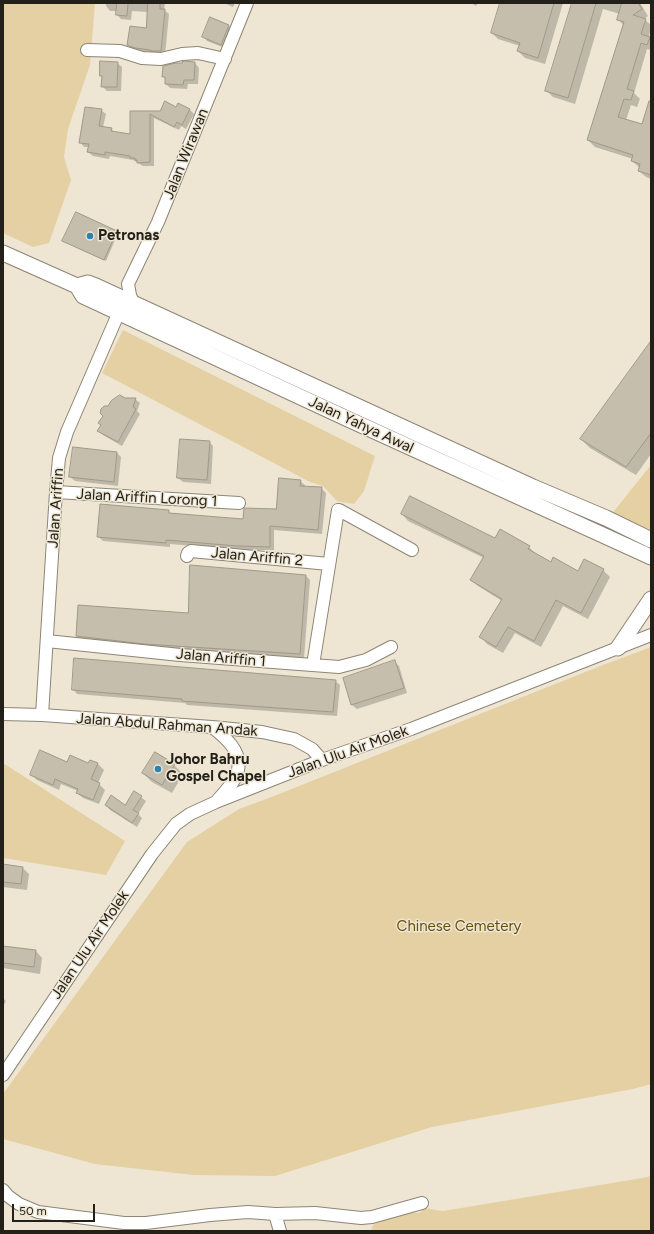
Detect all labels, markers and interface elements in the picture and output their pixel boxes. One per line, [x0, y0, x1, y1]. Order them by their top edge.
street label: Jalan Wirawan [160, 106, 212, 202]
place label: Petronas [98, 227, 159, 245]
marker: Petronas [85, 231, 95, 241]
street label: Jalan Yahya Awal [306, 393, 416, 457]
street label: Jalan Ariffin [44, 467, 68, 549]
street label: Jalan Ariffin Lorong 1 [76, 485, 218, 511]
street label: Jalan Ariffin 2 [210, 544, 304, 570]
street label: Jalan Ariffin 1 [175, 645, 267, 671]
street label: Jalan Abdul Rahman Andak [76, 710, 258, 740]
street label: Jalan Ulu Air Molek [285, 722, 411, 782]
place label: Johor Bahru Gospel Chapel [166, 751, 266, 786]
marker: Johor Bahru Gospel Chapel [153, 764, 163, 774]
street label: Jalan Ulu Air Molek [47, 887, 133, 1003]
park label: Chinese Cemetery [397, 918, 521, 936]
scale bar [14, 1196, 97, 1222]
text: 50 m [19, 1204, 47, 1218]

